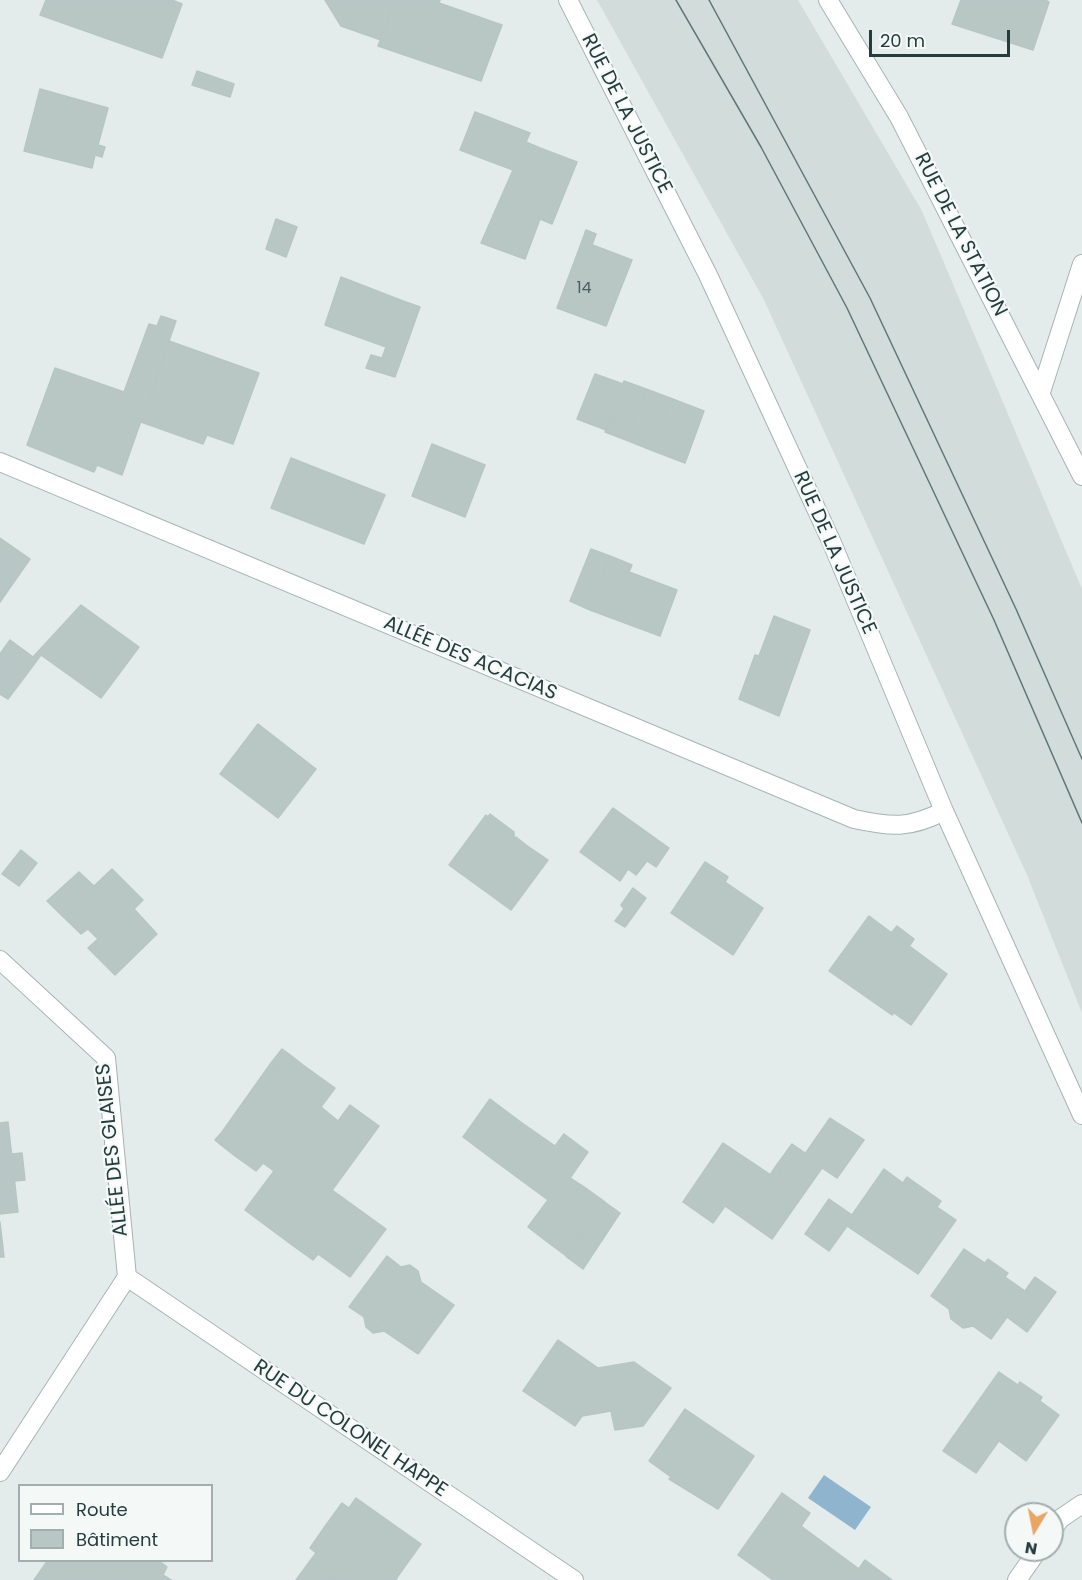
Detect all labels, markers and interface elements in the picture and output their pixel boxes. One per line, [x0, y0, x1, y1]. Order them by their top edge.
scale bar [872, 18, 1013, 56]
text: 20 m [880, 28, 925, 53]
street label: RUE DE LA JUSTICE [575, 30, 677, 198]
street label: RUE DE LA STATION [908, 149, 1012, 321]
house number: 14 [576, 279, 592, 299]
street label: RUE DE LA JUSTICE [787, 468, 881, 638]
street label: ALLÉE DES ACACIAS [380, 612, 560, 706]
street label: ALLÉE DES GLAISES [92, 1062, 134, 1238]
street label: RUE DU COLONEL HAPPE [248, 1355, 452, 1503]
legend [18, 1484, 213, 1562]
text: Route [76, 1497, 128, 1522]
north arrow [1004, 1502, 1064, 1562]
text: Bâtiment [76, 1527, 158, 1552]
text: N [1023, 1536, 1039, 1561]

